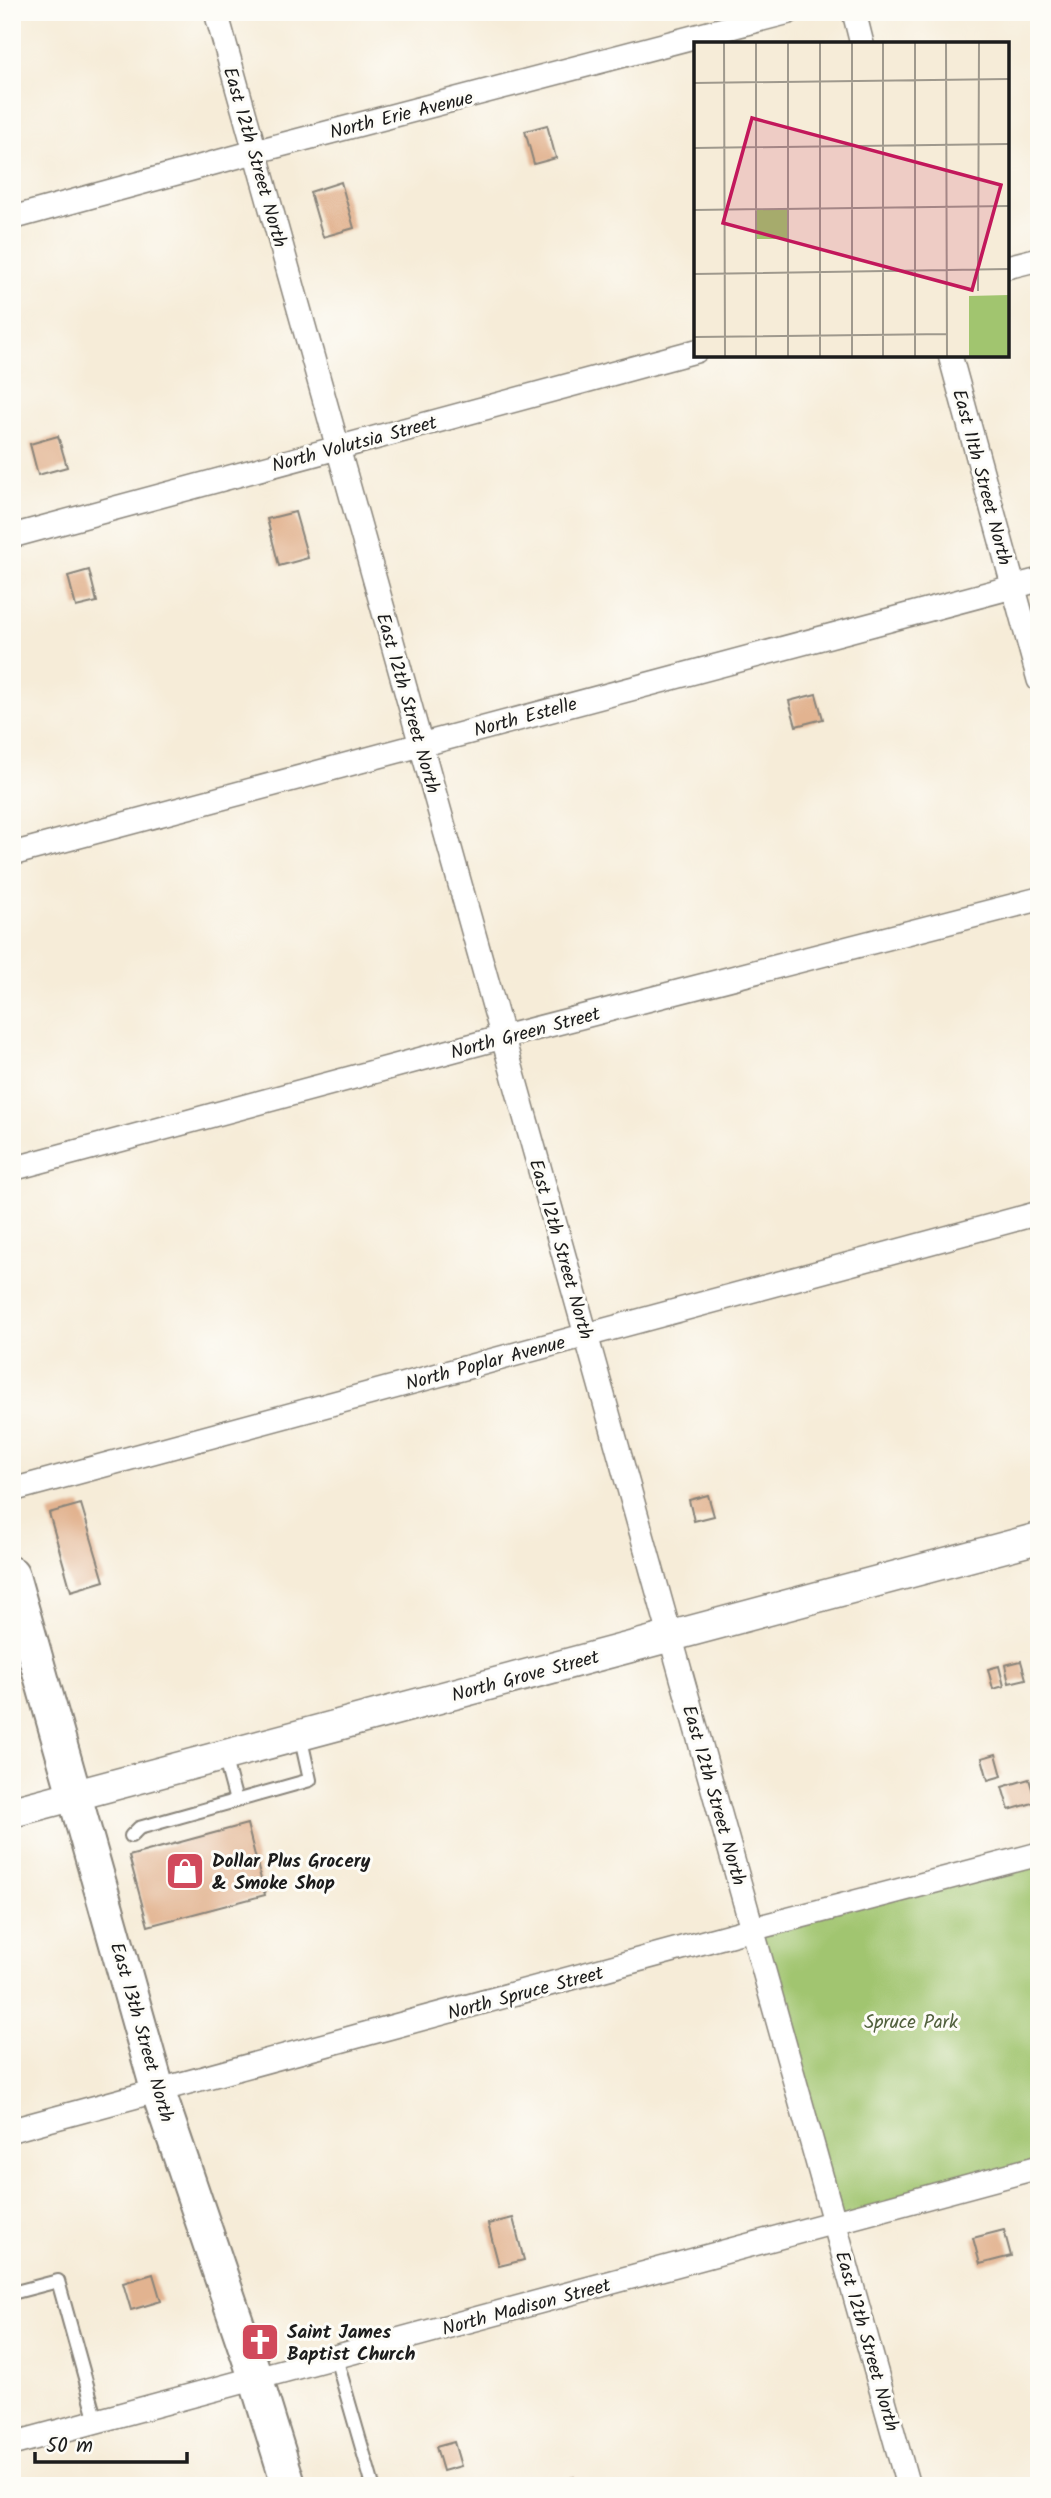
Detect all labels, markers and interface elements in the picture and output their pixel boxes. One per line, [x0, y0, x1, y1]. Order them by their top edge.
inset map [694, 42, 1009, 357]
street label: East 12th Street North [214, 64, 294, 251]
street label: North Erie Avenue [327, 84, 477, 148]
street label: East 11th Street North [943, 386, 1019, 569]
street label: North Volutsia Street [268, 408, 441, 481]
street label: East 12th Street North [367, 610, 447, 797]
street label: North Estelle [470, 690, 581, 746]
street label: North Green Street [447, 999, 604, 1068]
street label: East 12th Street North [520, 1156, 600, 1343]
street label: North Poplar Avenue [402, 1328, 569, 1400]
street label: North Grove Street [448, 1643, 603, 1711]
street label: East 12th Street North [673, 1702, 753, 1889]
place label: Dollar Plus Grocery & Smoke Shop [212, 1847, 371, 1899]
shop icon: Dollar Plus Grocery & Smoke Shop [164, 1850, 206, 1892]
street label: East 13th Street North [101, 1939, 181, 2126]
street label: North Spruce Street [444, 1959, 607, 2029]
park label: Spruce Park [864, 2008, 958, 2038]
street label: East 12th Street North [826, 2248, 906, 2435]
street label: North Madison Street [439, 2271, 615, 2345]
place label: Saint James Baptist Church [287, 2318, 416, 2370]
church icon: Saint James Baptist Church [239, 2321, 281, 2363]
scale bar [35, 2421, 187, 2465]
text: 50 m [46, 2430, 93, 2463]

